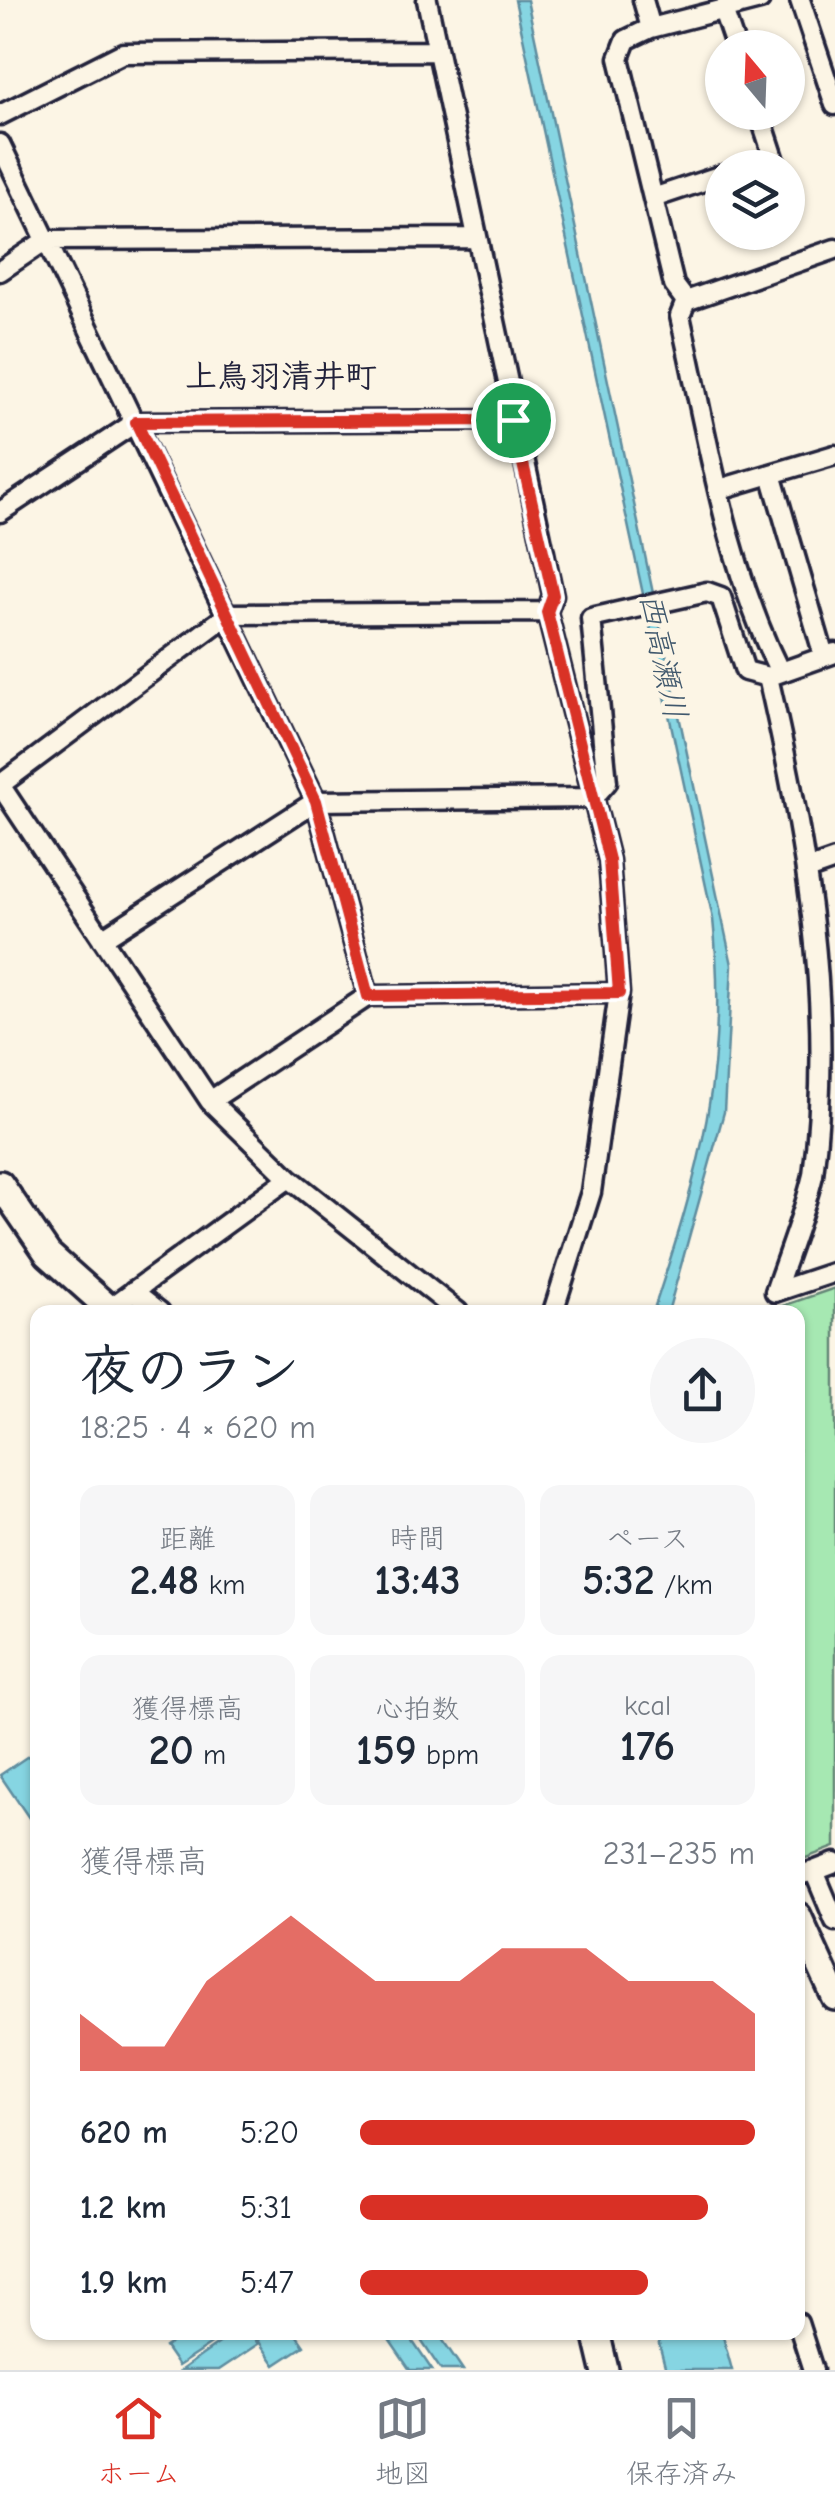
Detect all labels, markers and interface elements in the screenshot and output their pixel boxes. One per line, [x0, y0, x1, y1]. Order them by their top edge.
north arrow [705, 30, 805, 130]
map controls [705, 30, 805, 250]
button: layers [705, 150, 805, 250]
district label: 上鳥羽清井町 [185, 358, 377, 395]
pin [471, 378, 556, 463]
icon: arrive [486, 393, 541, 448]
water label: 西高瀬川 [632, 590, 694, 722]
button: share [650, 1338, 755, 1443]
text: 夜のラン [80, 1339, 300, 1403]
text: 18:25 · 4 × 620 m [80, 1409, 316, 1446]
text: 距離 [159, 1523, 216, 1555]
text: 時間 [389, 1523, 446, 1555]
text: ペース [606, 1523, 689, 1555]
text: 2.48 [130, 1556, 199, 1605]
text: 13:43 [374, 1556, 461, 1605]
text: 5:32 [582, 1556, 655, 1605]
text: km [199, 1569, 245, 1601]
text: /km [655, 1569, 713, 1601]
text: kcal [624, 1690, 671, 1722]
text: 獲得標高 [131, 1693, 244, 1725]
text: 心拍数 [375, 1693, 460, 1725]
text: 176 [620, 1722, 675, 1771]
text: 20 [149, 1726, 194, 1775]
text: 159 [356, 1726, 417, 1775]
text: m [194, 1739, 226, 1771]
text: bpm [417, 1739, 479, 1771]
text: 231–235 m [603, 1835, 755, 1872]
text: 獲得標高 [80, 1843, 208, 1880]
text: 620 m [80, 2114, 168, 2151]
text: 5:20 [240, 2114, 299, 2151]
text: 1.2 km [80, 2189, 167, 2226]
text: 5:31 [240, 2189, 292, 2226]
text: 1.9 km [80, 2264, 168, 2301]
text: 5:47 [240, 2264, 294, 2301]
tab: ホーム [97, 2391, 180, 2491]
tab: 地図 [375, 2391, 431, 2491]
tab: 保存済み [626, 2391, 738, 2491]

